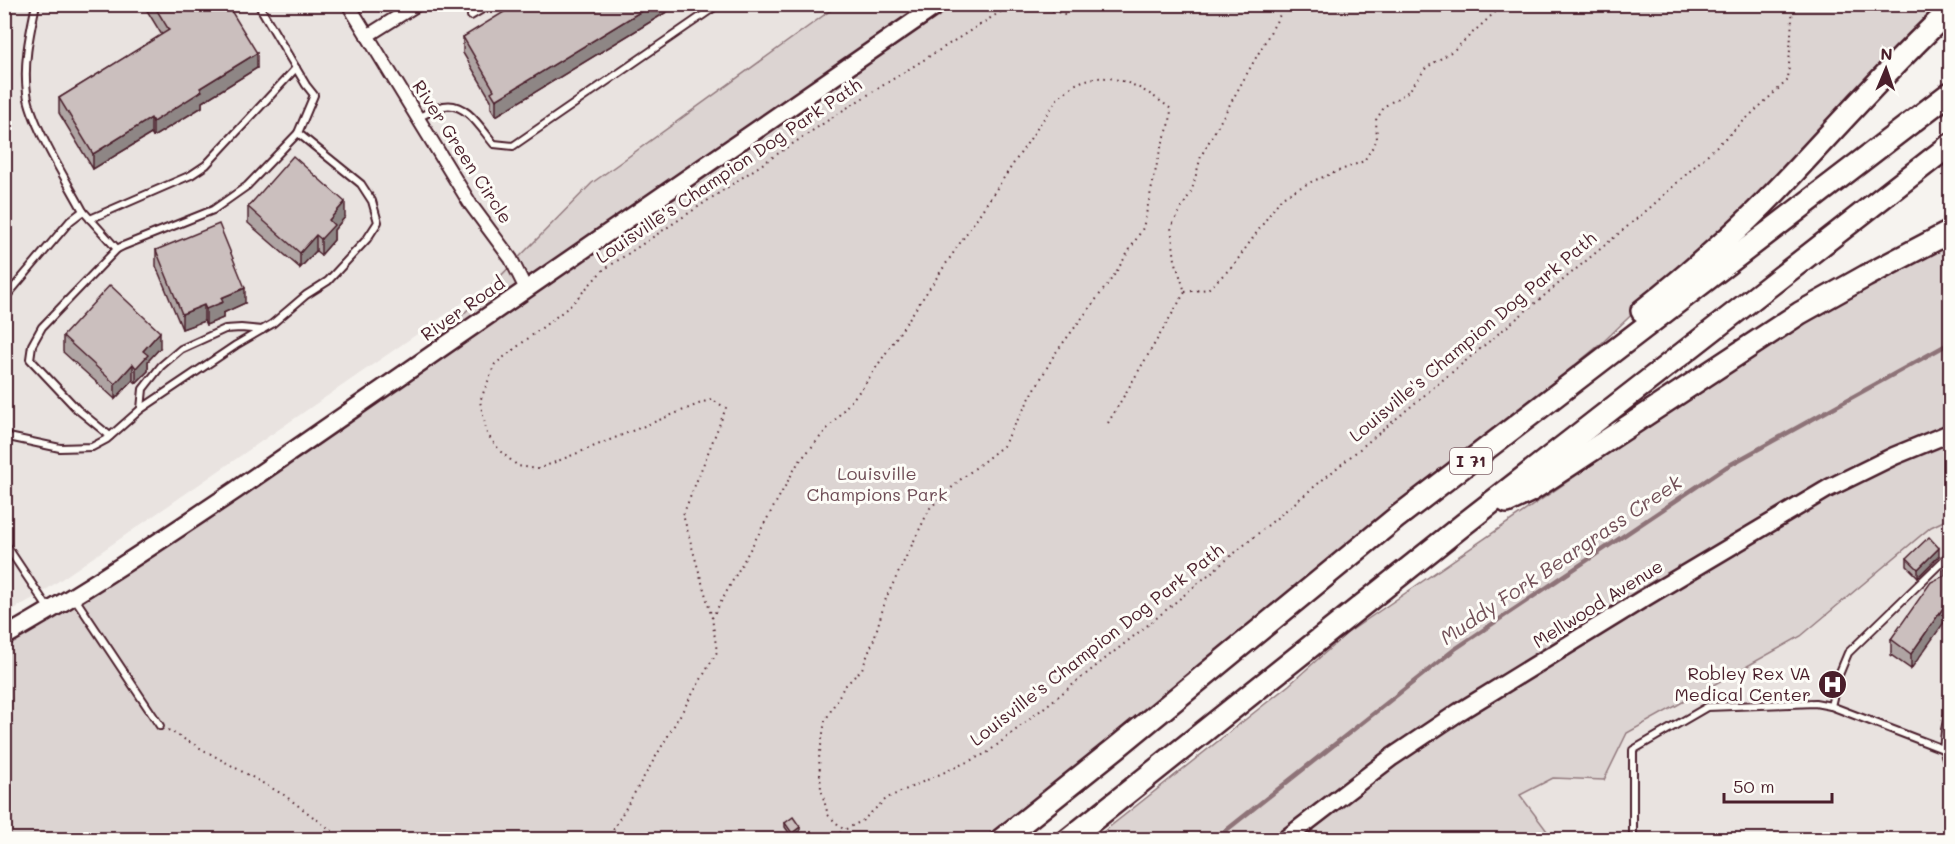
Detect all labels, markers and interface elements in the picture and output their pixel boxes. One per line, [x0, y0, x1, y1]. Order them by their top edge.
north arrow [1856, 39, 1916, 99]
text: N [1880, 43, 1893, 64]
street label: Louisville's Champion Dog Park Path [591, 72, 866, 268]
street label: River Green Circle [407, 75, 518, 228]
street label: Louisville's Champion Dog Park Path [1344, 226, 1601, 447]
street label: River Road [416, 270, 509, 346]
road number: I 71 [1450, 448, 1492, 474]
park label: Louisville Champions Park [806, 461, 948, 506]
water label: Muddy Fork Beargrass Creek [1435, 468, 1687, 650]
street label: Louisville's Champion Dog Park Path [965, 538, 1228, 751]
street label: Mellwood Avenue [1528, 553, 1667, 653]
place label: Robley Rex VA Medical Center [1674, 661, 1811, 706]
hospital icon: Robley Rex VA Medical Center [1816, 668, 1848, 700]
scale bar [1724, 766, 1832, 804]
text: 50 m [1733, 774, 1775, 798]

